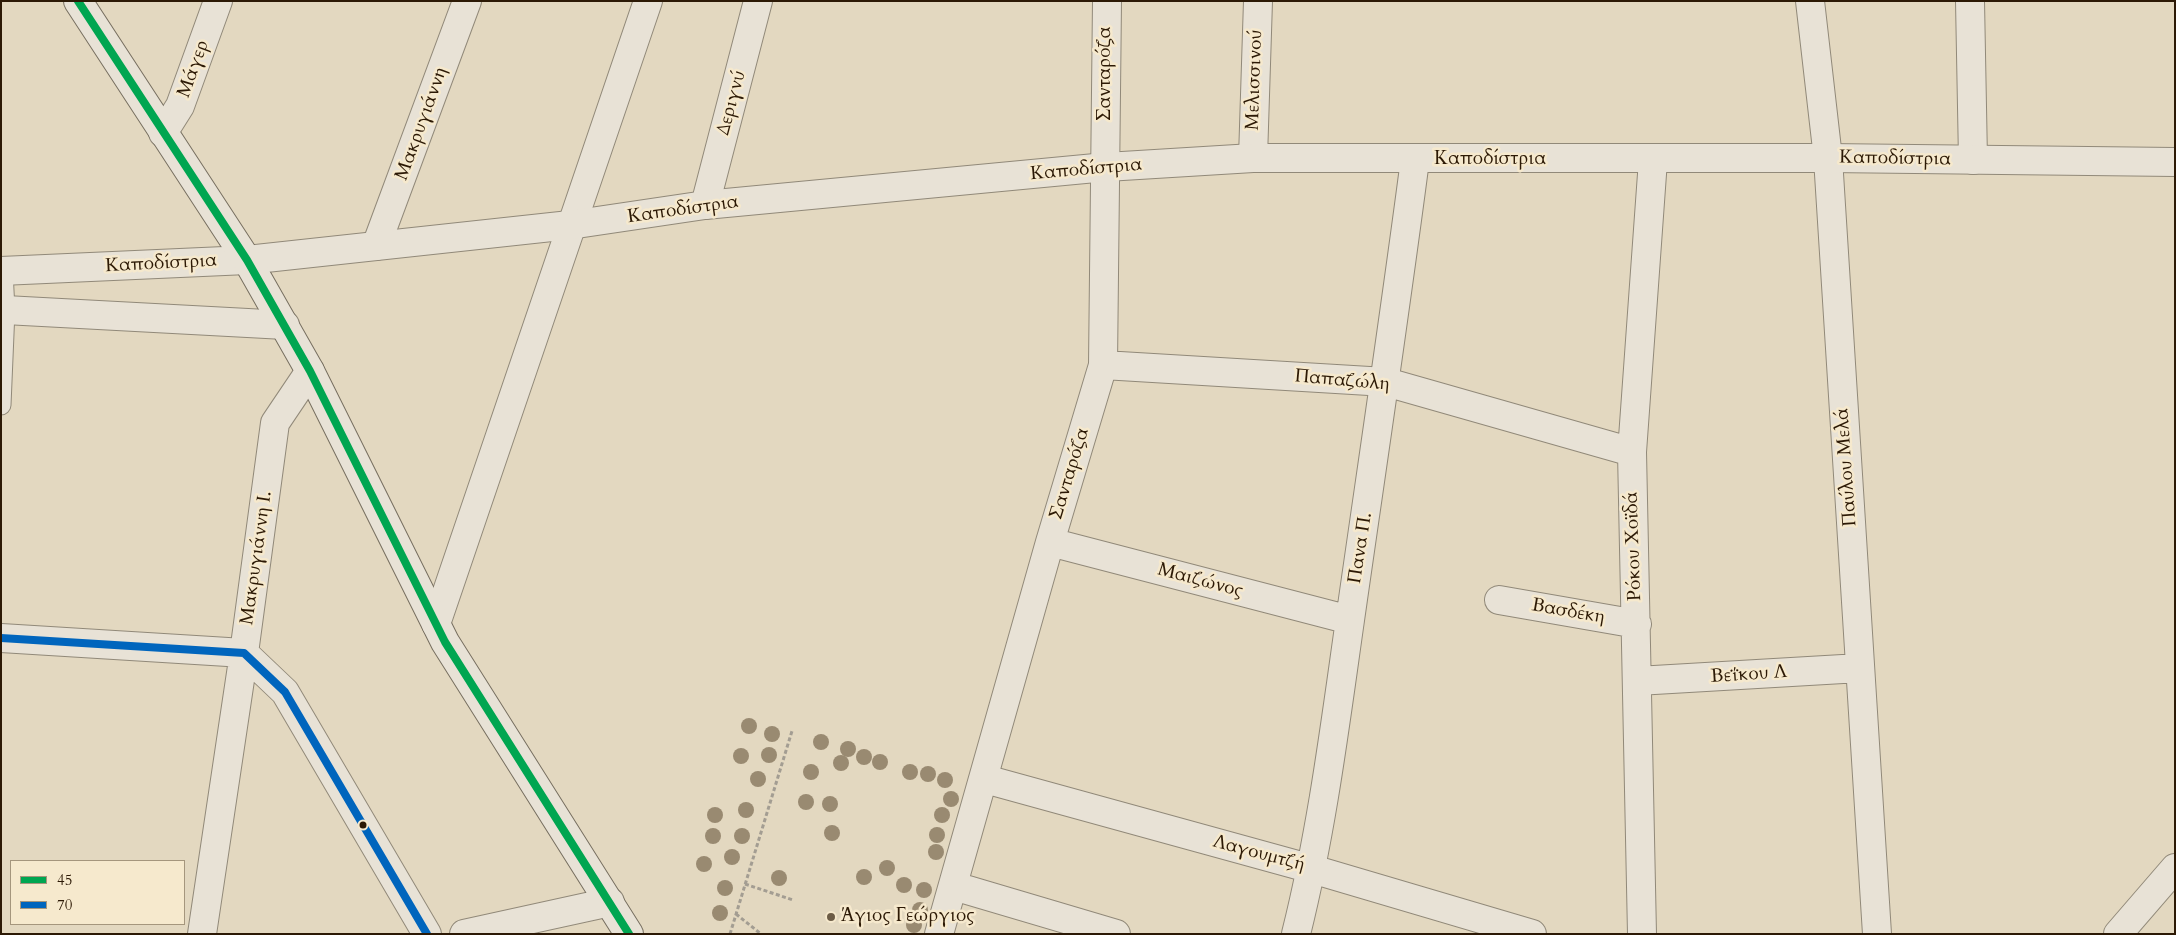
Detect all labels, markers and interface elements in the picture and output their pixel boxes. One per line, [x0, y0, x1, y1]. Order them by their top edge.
street label: Σανταρόζα [1095, 27, 1117, 121]
street label: Μελισσινού [1242, 29, 1268, 131]
street label: Μάγερ [173, 37, 215, 101]
street label: Μακρυγιάννη [391, 64, 453, 184]
street label: Δεριγνύ [712, 68, 752, 138]
street label: Καποδίστρια [1839, 147, 1951, 171]
street label: Καποδίστρια [1434, 149, 1546, 171]
street label: Καποδίστρια [1029, 154, 1143, 186]
street label: Καποδίστρια [626, 191, 740, 229]
street label: Καποδίστρια [105, 250, 217, 278]
street label: Παπαζώλη [1294, 366, 1390, 396]
street label: Παύλου Μελά [1831, 407, 1863, 527]
street label: Σανταρόζα [1045, 425, 1095, 523]
street label: Μακρυγιάννη Ι. [236, 490, 278, 626]
street label: Ρόκου Χοϊδά [1621, 491, 1647, 601]
street label: Πανα Π. [1344, 511, 1378, 585]
street label: Μαιζώνος [1155, 559, 1245, 603]
street label: Βασδέκη [1530, 594, 1606, 630]
street label: Βεΐκου Λ [1710, 661, 1788, 689]
unlabelled marker [358, 820, 368, 830]
street label: Λαγουμτζή [1210, 831, 1308, 877]
legend [10, 860, 185, 925]
text: 45 [57, 870, 72, 890]
text: 70 [57, 895, 72, 915]
place label: Άγιος Γεώργιος [841, 906, 974, 928]
marker: Άγιος Γεώργιος [825, 911, 837, 923]

